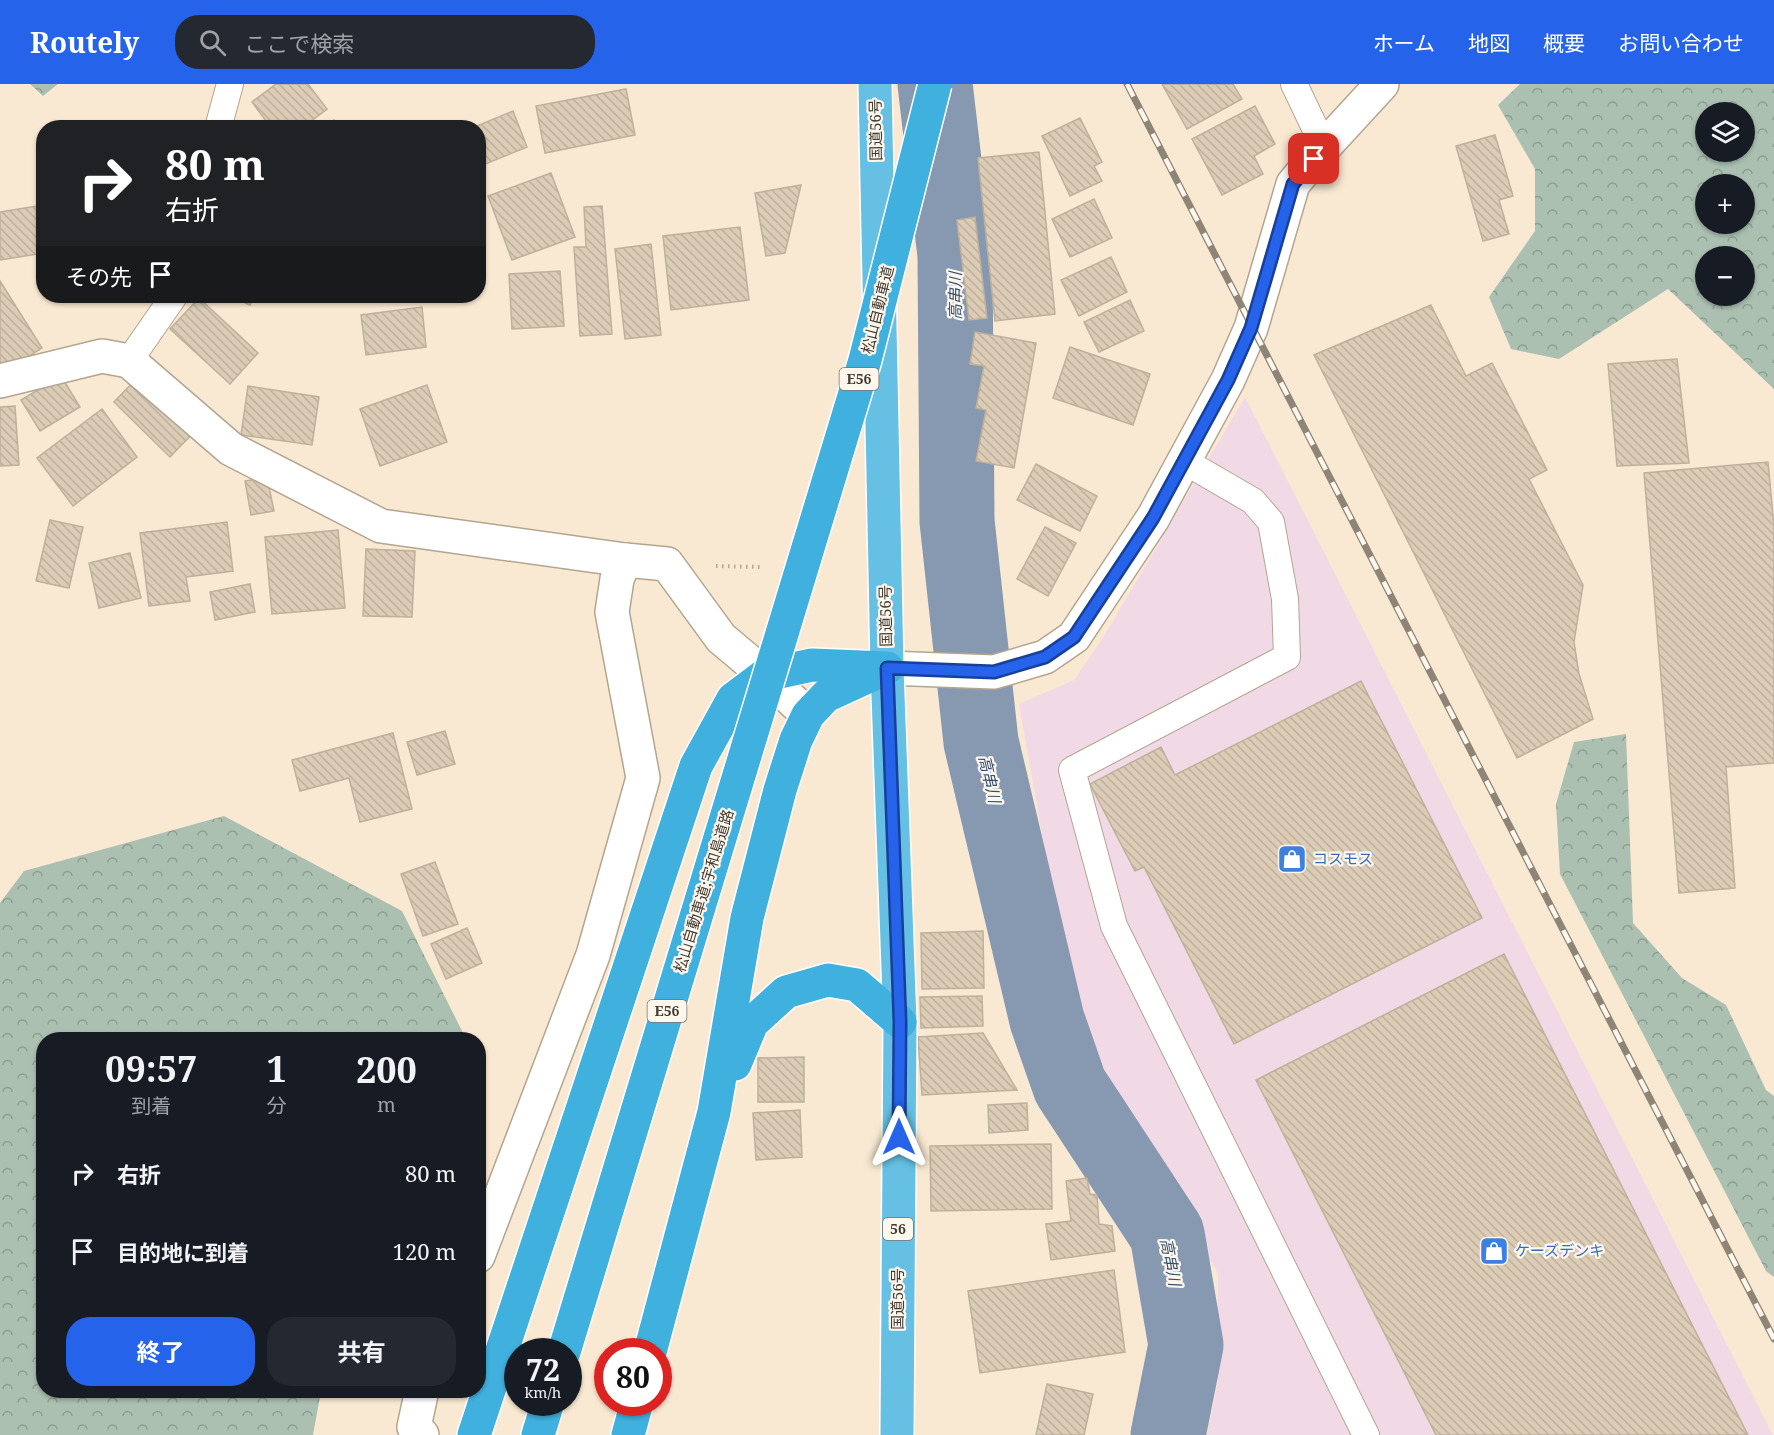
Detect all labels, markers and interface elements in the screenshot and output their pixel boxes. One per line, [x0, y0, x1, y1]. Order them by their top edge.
search box [175, 15, 595, 69]
text: Routely [30, 23, 139, 61]
icon: search [196, 26, 229, 59]
text: ここで検索 [244, 28, 354, 58]
text: ホーム [1373, 29, 1435, 57]
text: 地図 [1468, 29, 1510, 57]
text: 概要 [1543, 29, 1585, 57]
text: お問い合わせ [1618, 29, 1744, 57]
street label: 国道56号 [864, 99, 886, 161]
map controls [1695, 102, 1755, 306]
button: layers [1695, 102, 1755, 162]
pin [1288, 133, 1339, 184]
text: 80 m [165, 135, 265, 192]
icon: arrive [1297, 142, 1330, 175]
icon: right [66, 144, 144, 222]
button: + [1695, 174, 1755, 234]
text: 右折 [165, 191, 219, 228]
button: − [1695, 246, 1755, 306]
icon: arrive [144, 258, 177, 291]
text: その先 [66, 261, 132, 291]
street label: 松山自動車道 [856, 264, 898, 356]
water label: 高串川 [944, 270, 966, 320]
road number: E56 [840, 368, 878, 390]
street label: 国道56号 [874, 585, 896, 647]
water label: 高串川 [974, 753, 1007, 807]
street label: 松山自動車道;宇和島道路 [669, 807, 737, 975]
shop icon: コスモス [1276, 843, 1308, 875]
place label: コスモス [1313, 848, 1373, 868]
road number: E56 [648, 1000, 686, 1022]
text: 09:57 [105, 1044, 197, 1093]
text: 1 [266, 1044, 287, 1093]
text: 200 [356, 1045, 417, 1094]
text: m [377, 1091, 396, 1118]
text: 到着 [131, 1092, 171, 1119]
text: 分 [267, 1092, 287, 1119]
position arrow [867, 1105, 931, 1169]
icon: right [66, 1157, 99, 1190]
text: 80 m [405, 1158, 456, 1188]
text: 右折 [117, 1159, 161, 1189]
road number: 56 [883, 1218, 913, 1240]
icon: arrive [66, 1235, 99, 1268]
shop icon: ケーズデンキ [1478, 1235, 1510, 1267]
text: 120 m [393, 1236, 456, 1266]
water label: 高串川 [1156, 1236, 1187, 1290]
text: 目的地に到着 [117, 1237, 249, 1267]
place label: ケーズデンキ [1515, 1240, 1604, 1260]
street label: 国道56号 [887, 1268, 907, 1330]
button: 終了 [66, 1317, 255, 1386]
button: 共有 [267, 1317, 456, 1386]
speed limit sign: 80 [594, 1338, 672, 1416]
text: 72 [526, 1349, 560, 1390]
text: km/h [525, 1382, 561, 1402]

